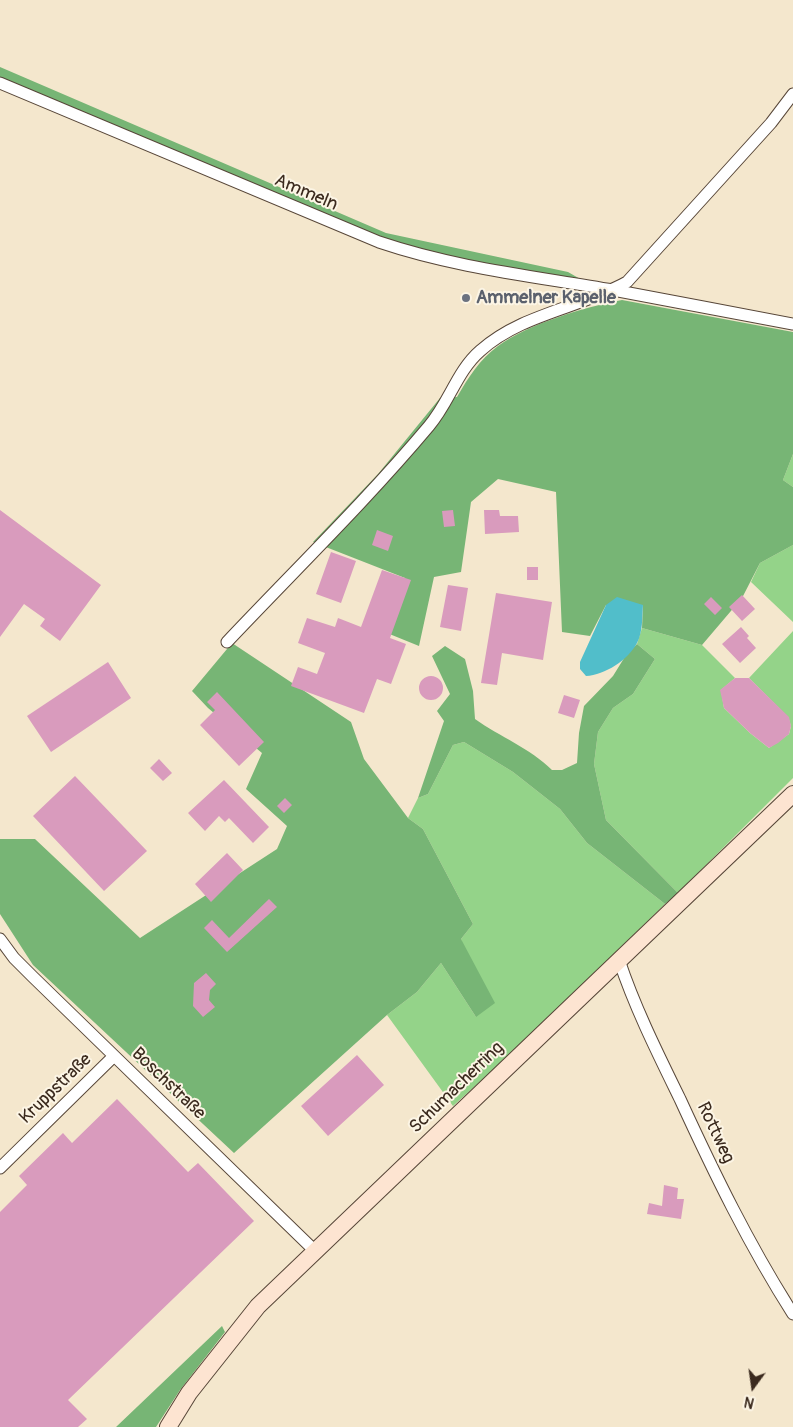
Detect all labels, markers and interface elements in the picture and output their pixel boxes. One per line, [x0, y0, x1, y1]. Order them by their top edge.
street label: Ammeln [271, 170, 341, 216]
place label: Ammelner Kapelle [476, 287, 616, 309]
marker: Ammelner Kapelle [460, 292, 472, 304]
street label: Schumacherring [405, 1038, 509, 1138]
street label: Boschstraße [127, 1043, 209, 1125]
street label: Kruppstraße [15, 1049, 97, 1129]
street label: Rottweg [692, 1099, 738, 1167]
north arrow [728, 1362, 778, 1412]
text: N [743, 1393, 756, 1411]

